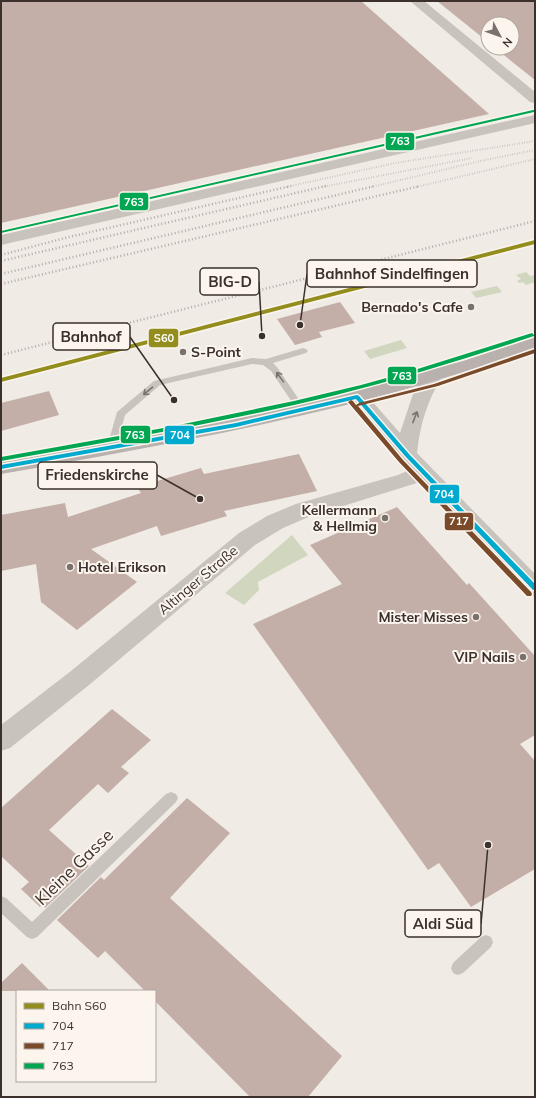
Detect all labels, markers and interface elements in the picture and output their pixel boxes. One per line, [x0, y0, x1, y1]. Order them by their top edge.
north arrow [480, 16, 520, 56]
text: N [500, 35, 516, 50]
line badge: 763 [385, 132, 415, 151]
text: 763 [390, 134, 410, 148]
line badge: 763 [119, 192, 149, 211]
text: 763 [124, 195, 144, 209]
callout: Bahnhof Sindelfingen [307, 260, 477, 287]
text: Bahnhof Sindelfingen [315, 264, 469, 283]
callout: BIG-D [200, 268, 259, 295]
text: BIG-D [208, 272, 252, 291]
place label: Bernado's Cafe [361, 298, 463, 316]
marker: Bernado's Cafe [466, 302, 476, 312]
callout: Bahnhof [53, 323, 130, 350]
text: Bahnhof [60, 327, 122, 346]
line badge: S60 [148, 328, 179, 348]
text: S60 [154, 331, 175, 345]
place label: S-Point [191, 343, 242, 361]
marker: S-Point [178, 347, 188, 357]
line badge: 763 [387, 366, 417, 385]
text: 763 [392, 369, 412, 383]
one-way arrow [276, 371, 284, 382]
one-way arrow [142, 387, 153, 396]
one-way arrow [411, 411, 419, 423]
line badge: 763 [120, 425, 151, 444]
line badge: 704 [164, 425, 195, 445]
text: 763 [125, 428, 145, 442]
text: 704 [170, 428, 190, 442]
callout: Friedenskirche [38, 462, 157, 489]
text: Friedenskirche [45, 465, 149, 484]
line badge: 704 [429, 484, 460, 504]
text: 704 [434, 487, 454, 501]
place label: Kellermann & Hellmig [302, 501, 377, 535]
line badge: 717 [444, 512, 474, 531]
marker: Kellermann & Hellmig [380, 513, 390, 523]
text: 717 [449, 514, 469, 528]
street label: Altinger Straße [155, 541, 241, 619]
place label: Hotel Erikson [78, 558, 166, 576]
marker: Hotel Erikson [65, 562, 75, 572]
place label: Mister Misses [378, 608, 468, 626]
marker: Mister Misses [471, 612, 481, 622]
place label: VIP Nails [453, 648, 515, 666]
marker: VIP Nails [518, 652, 528, 662]
street label: Kleine Gasse [30, 824, 117, 909]
callout: Aldi Süd [405, 910, 481, 937]
text: Aldi Süd [413, 914, 473, 933]
legend [16, 990, 156, 1082]
text: Bahn S60 [52, 998, 106, 1013]
text: 704 [52, 1018, 74, 1033]
text: 717 [52, 1038, 74, 1053]
text: 763 [52, 1058, 74, 1073]

